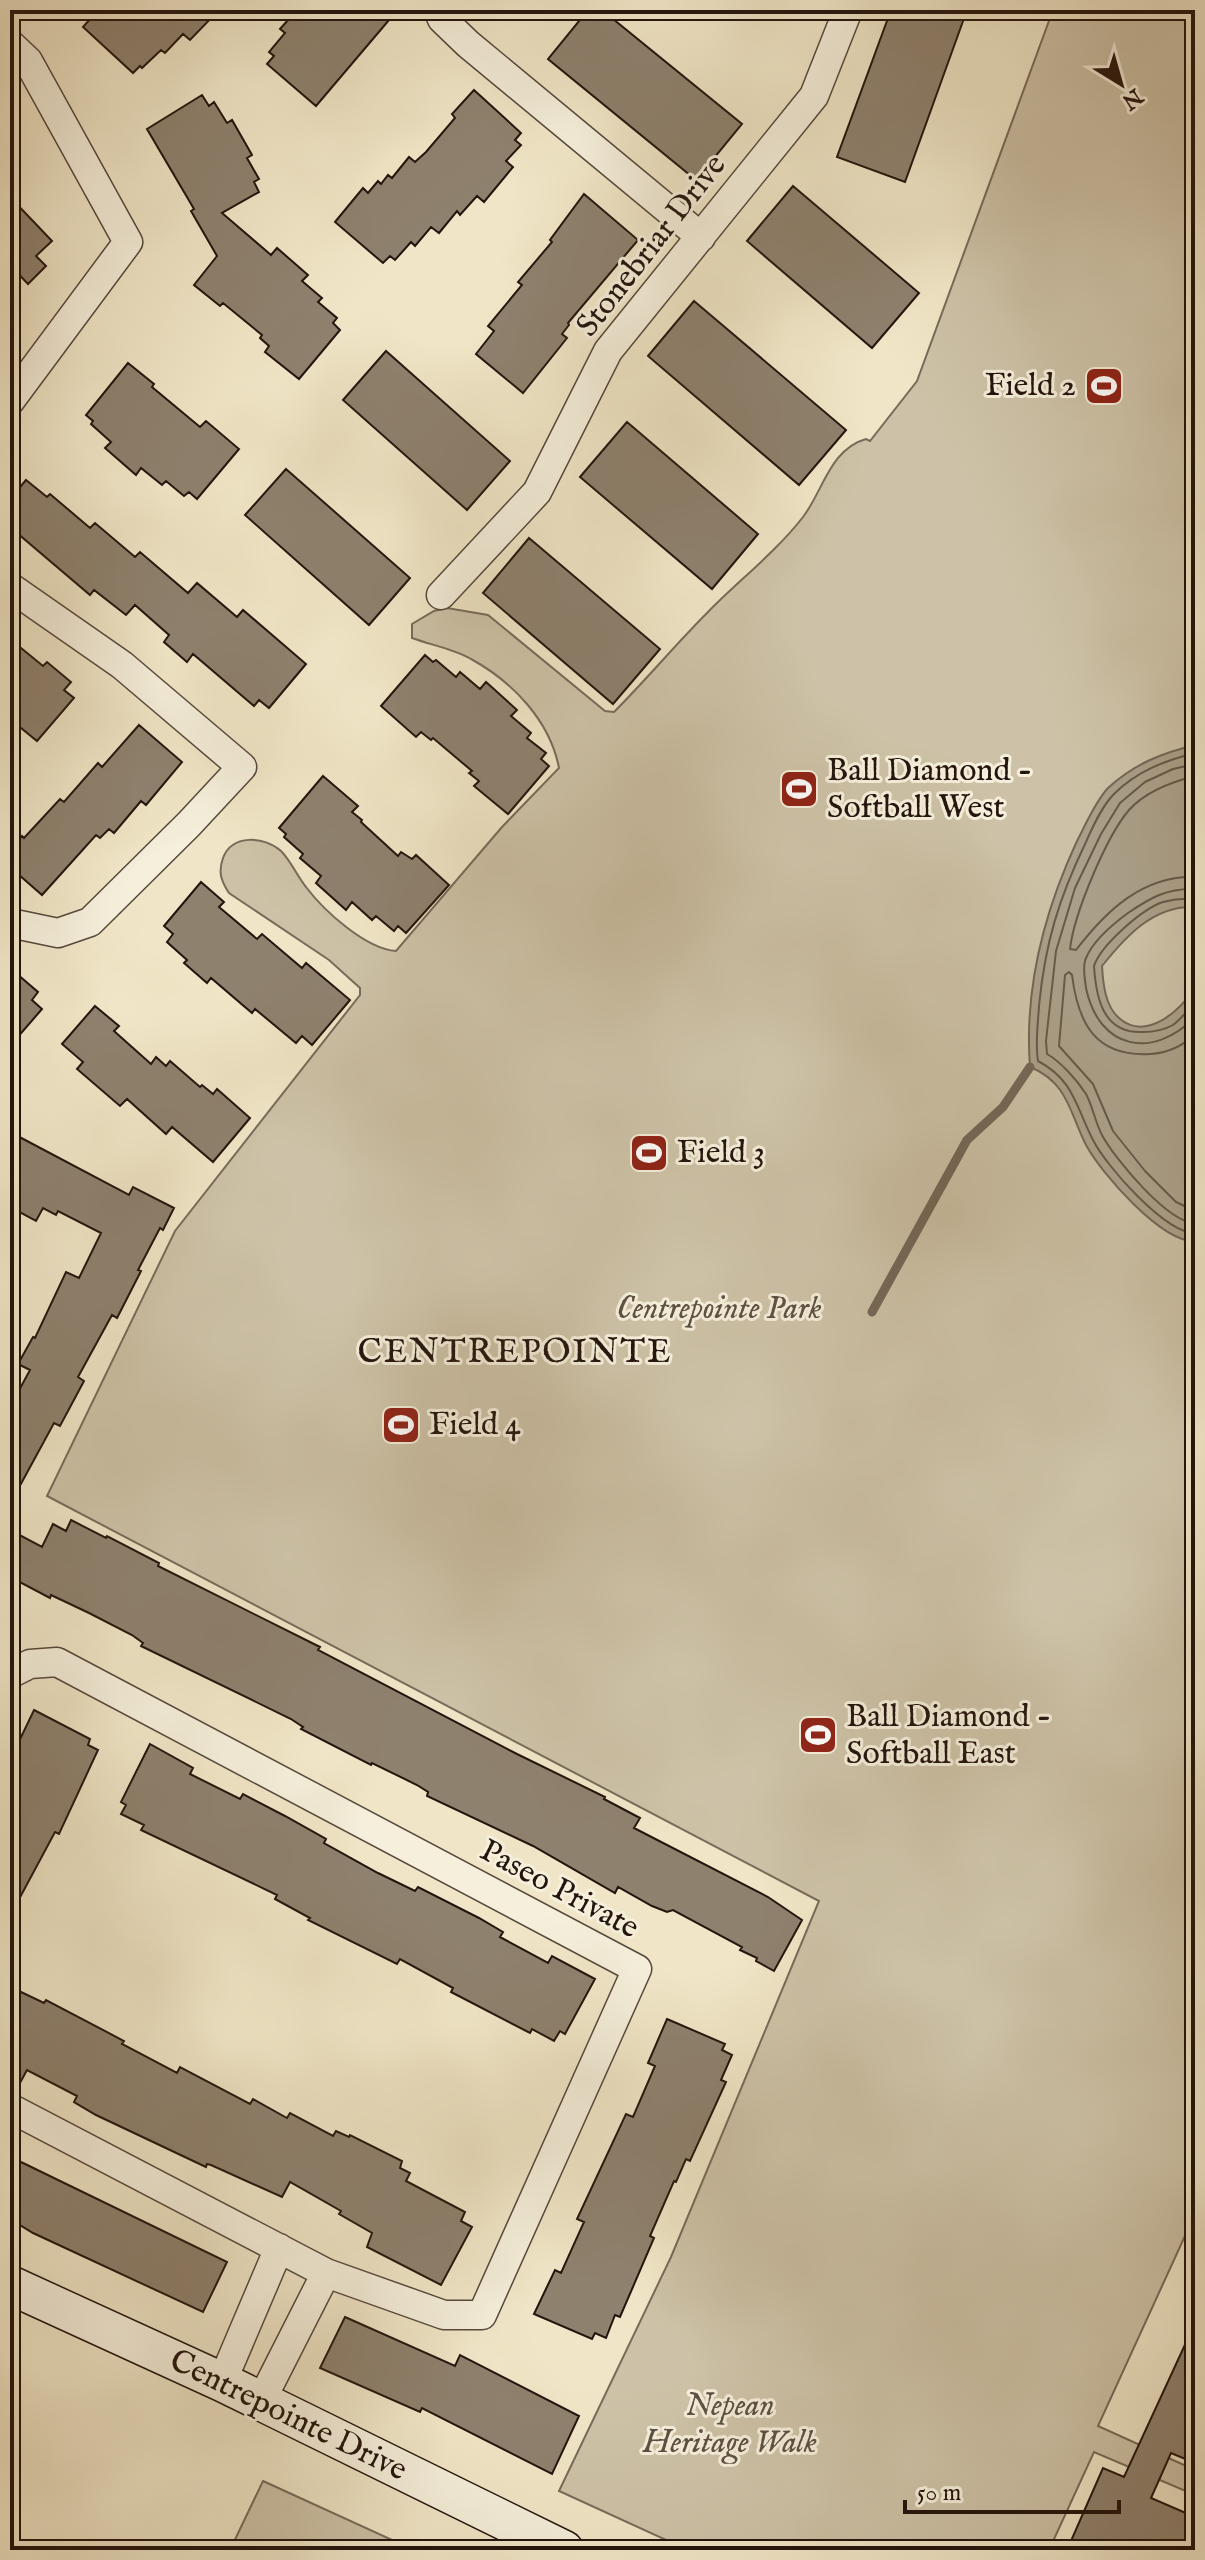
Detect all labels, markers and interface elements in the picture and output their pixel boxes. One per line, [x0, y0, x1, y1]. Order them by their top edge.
north arrow [1081, 44, 1161, 124]
text: N [1116, 81, 1149, 115]
street label: Stonebriar Drive [568, 146, 736, 346]
sports icon: Field 2 [1083, 365, 1125, 407]
place label: Field 2 [985, 366, 1076, 407]
place label: Ball Diamond - Softball West [827, 751, 1032, 829]
sports icon: Ball Diamond - Softball West [778, 768, 820, 810]
sports icon: Field 3 [628, 1132, 670, 1174]
place label: Field 3 [677, 1133, 765, 1174]
park label: Centrepointe Park [617, 1289, 822, 1330]
district label: CENTREPOINTE [357, 1331, 673, 1374]
sports icon: Field 4 [380, 1404, 422, 1446]
place label: Field 4 [429, 1405, 521, 1446]
place label: Ball Diamond - Softball East [846, 1697, 1051, 1775]
sports icon: Ball Diamond - Softball East [797, 1714, 839, 1756]
street label: Paseo Private [472, 1831, 646, 1949]
street label: Centrepointe Drive [163, 2341, 413, 2491]
park label: Nepean Heritage Walk [642, 2386, 817, 2464]
scale bar [905, 2464, 1119, 2514]
text: 50 m [917, 2478, 961, 2509]

